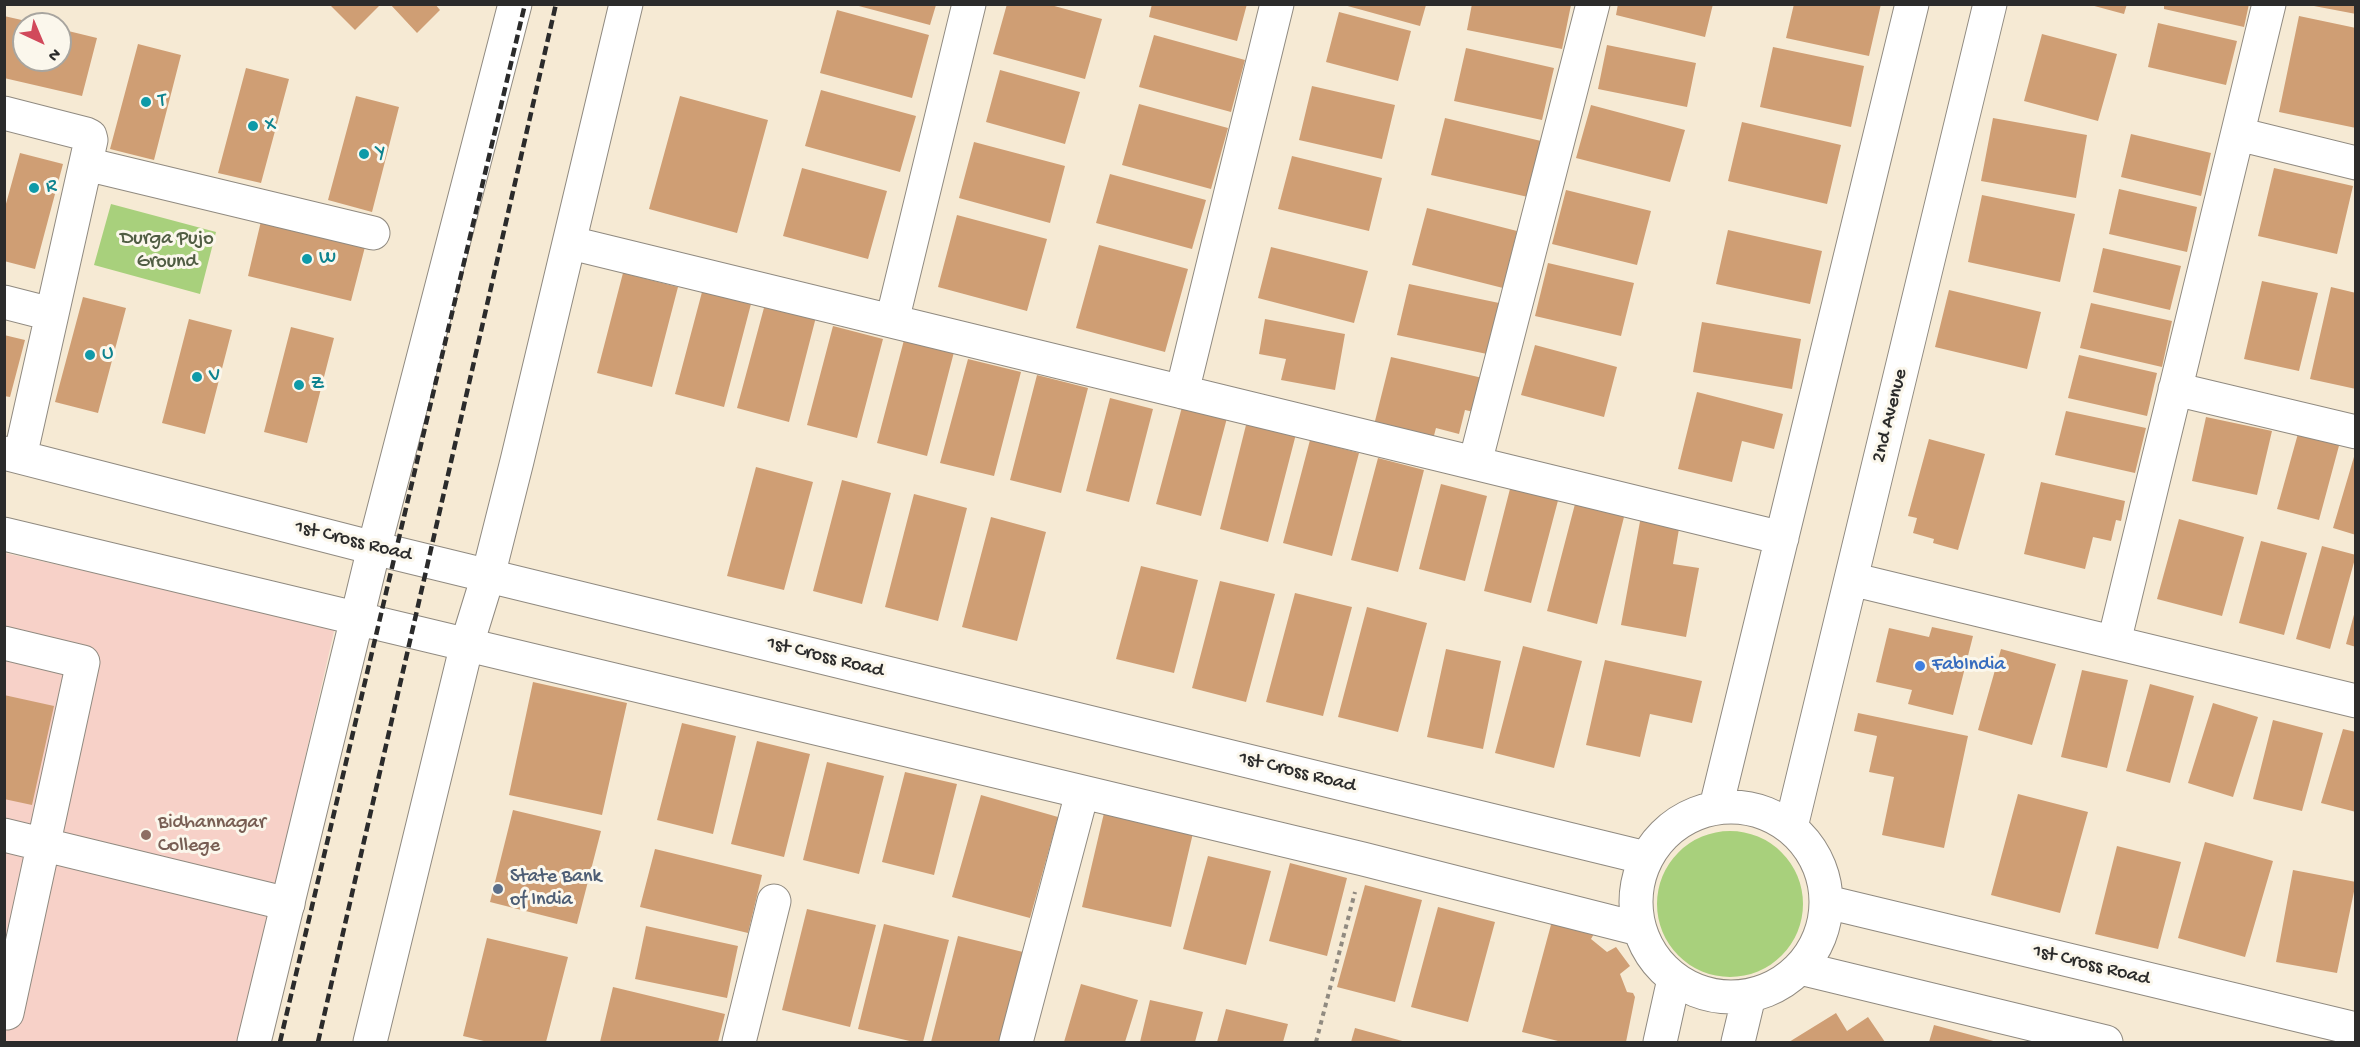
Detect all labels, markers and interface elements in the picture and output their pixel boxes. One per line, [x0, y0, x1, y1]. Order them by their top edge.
north arrow [12, 12, 72, 72]
text: N [43, 43, 64, 64]
place label: T [158, 90, 166, 114]
marker: T [139, 95, 153, 109]
place label: X [265, 114, 276, 138]
marker: X [246, 119, 260, 133]
place label: Y [376, 142, 385, 166]
marker: Y [357, 147, 371, 161]
place label: R [46, 176, 56, 200]
marker: R [27, 181, 41, 195]
park label: Durga Pujo Ground [120, 228, 214, 275]
place label: W [319, 247, 336, 271]
marker: W [300, 252, 314, 266]
place label: U [102, 343, 114, 367]
marker: U [83, 348, 97, 362]
place label: V [209, 365, 220, 389]
street label: 2nd Avenue [1868, 367, 1914, 465]
marker: V [190, 370, 204, 384]
place label: Z [311, 373, 324, 397]
marker: Z [292, 378, 306, 392]
street label: 1st Cross Road [292, 516, 414, 568]
street label: 1st Cross Road [764, 632, 886, 684]
place label: FabIndia [1932, 654, 2005, 678]
marker: FabIndia [1913, 659, 1927, 673]
street label: 1st Cross Road [1236, 747, 1358, 799]
place label: Bidhannagar College [158, 812, 266, 859]
marker: Bidhannagar College [139, 828, 153, 842]
place label: State Bank of India [510, 866, 602, 913]
marker: State Bank of India [491, 882, 505, 896]
street label: 1st Cross Road [2030, 940, 2152, 992]

